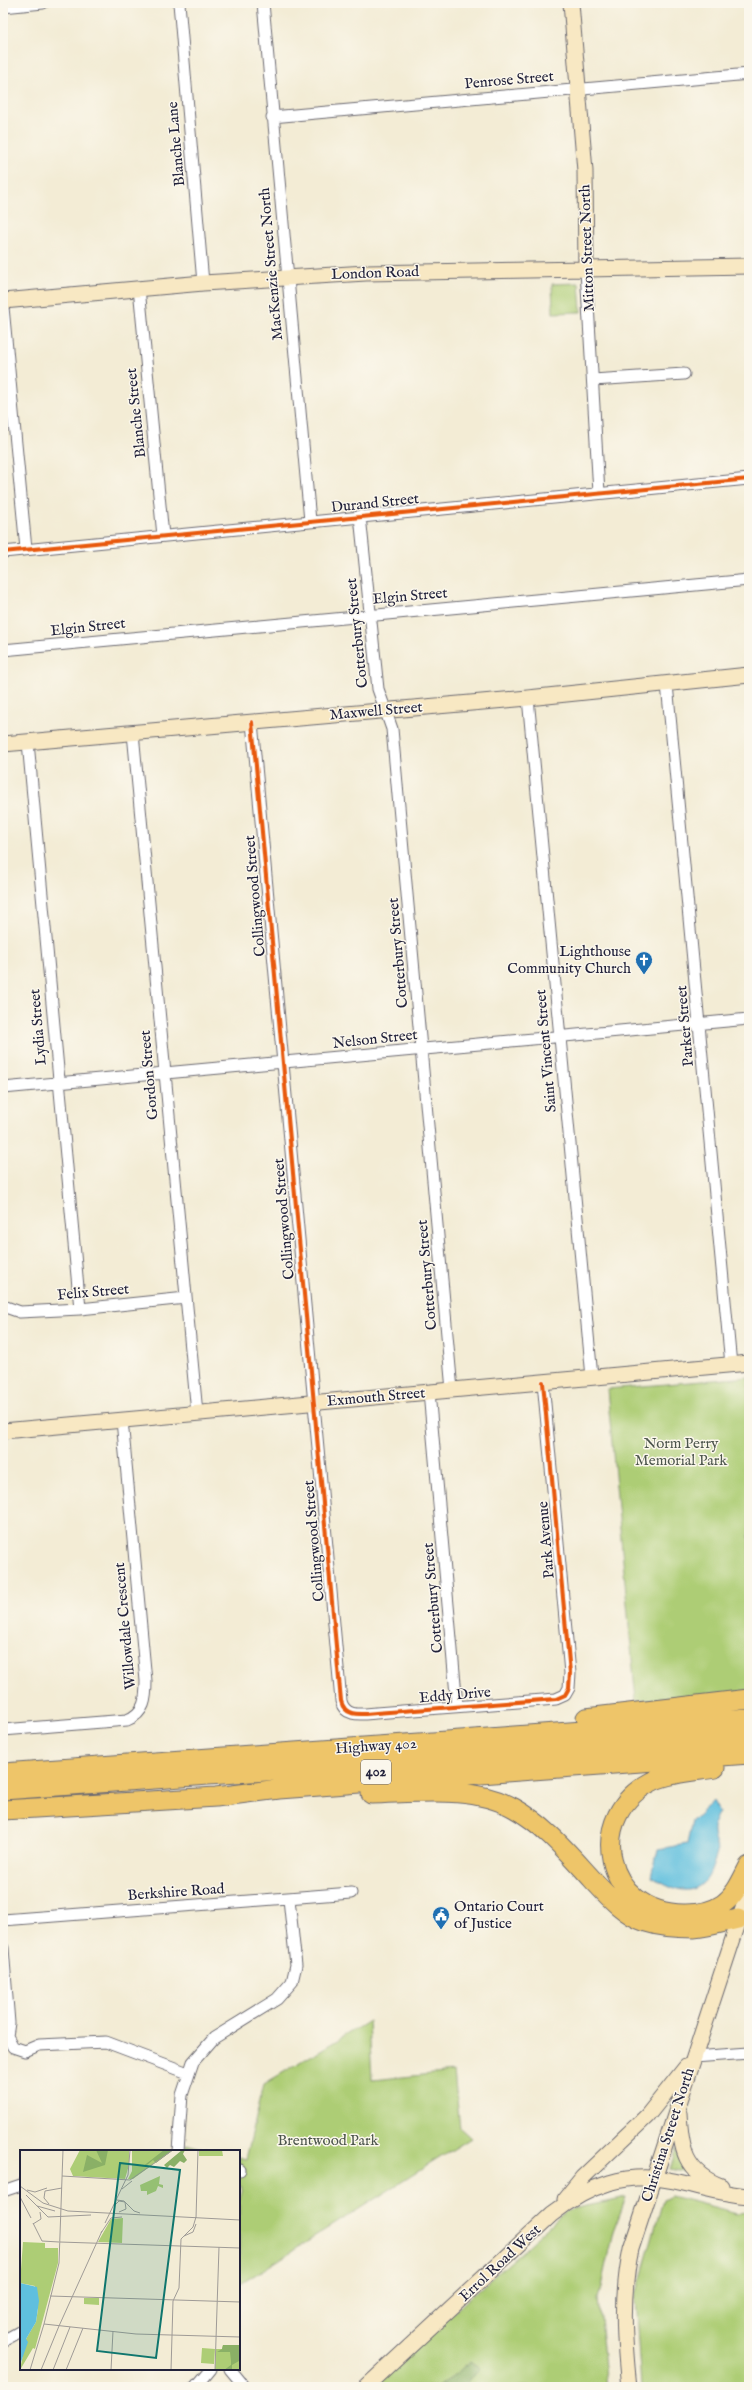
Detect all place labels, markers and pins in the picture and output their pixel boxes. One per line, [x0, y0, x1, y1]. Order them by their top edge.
place label: Lighthouse Community Church [507, 942, 631, 978]
church icon: Lighthouse Community Church [634, 950, 654, 975]
place label: Ontario Court of Justice [454, 1897, 544, 1933]
public building icon: Ontario Court of Justice [431, 1905, 451, 1930]

